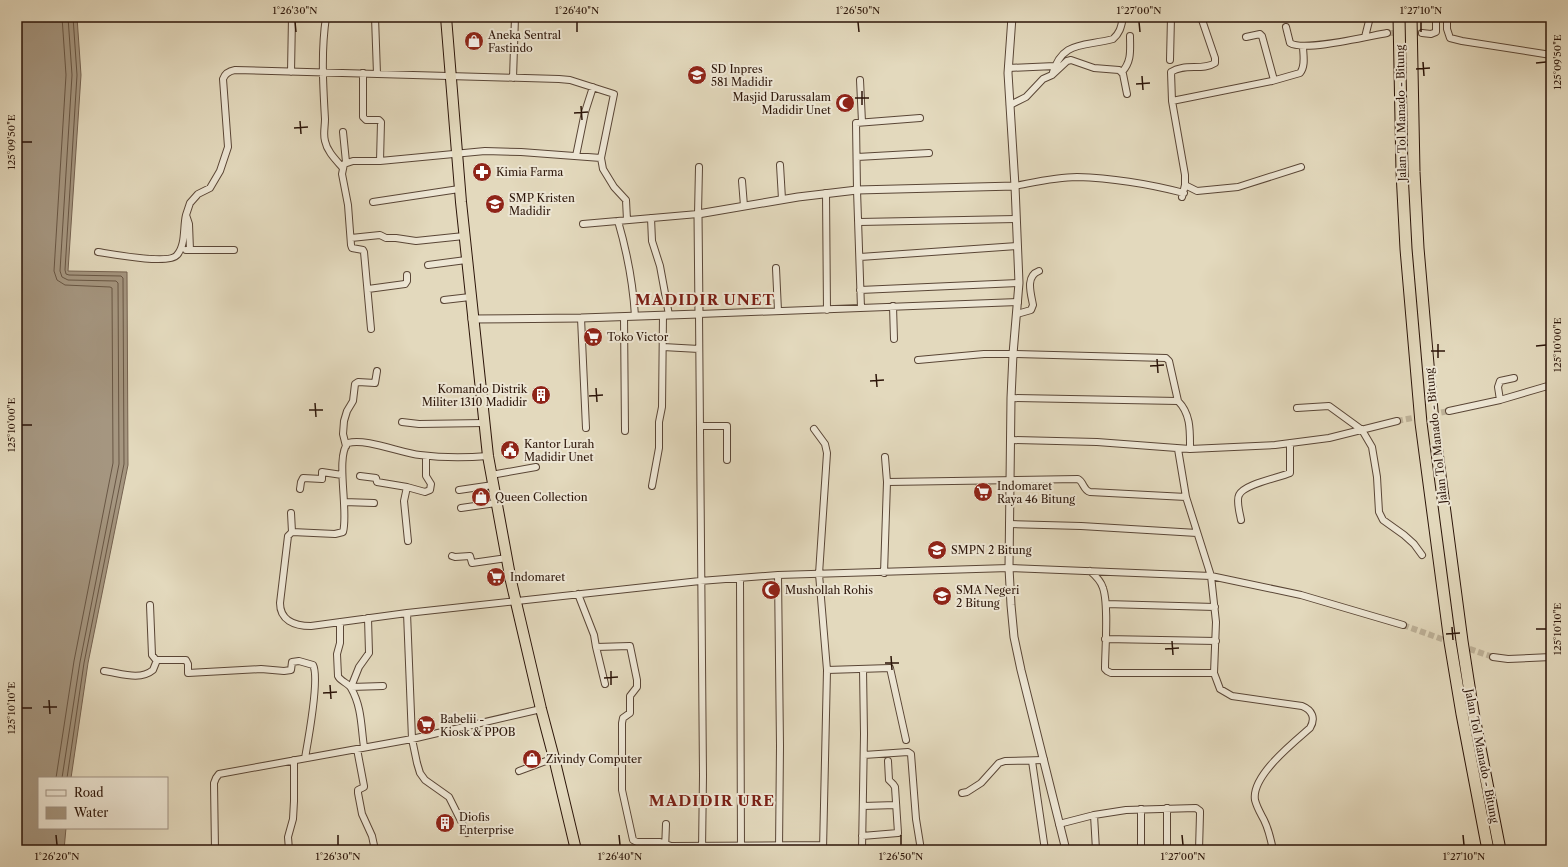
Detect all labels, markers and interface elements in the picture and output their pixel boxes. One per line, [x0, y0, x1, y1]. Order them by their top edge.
text: 1°26'30"N [273, 4, 317, 17]
text: 1°26'40"N [555, 4, 599, 17]
text: 1°26'50"N [836, 4, 880, 17]
text: 1°27'00"N [1117, 4, 1161, 17]
text: 1°27'10"N [1400, 4, 1442, 17]
place label: Aneka Sentral Fastindo [487, 28, 562, 55]
shop icon: Aneka Sentral Fastindo [463, 30, 485, 52]
text: 125°09'50"E [1551, 34, 1564, 90]
street label: Jalan Tol Manado - Bitung [1393, 44, 1409, 183]
place label: SD Inpres 581 Madidir [711, 62, 773, 89]
school or university icon: SD Inpres 581 Madidir [686, 64, 708, 86]
place label: Masjid Darussalam Madidir Unet [732, 90, 832, 117]
mosque icon: Masjid Darussalam Madidir Unet [834, 92, 856, 114]
text: 125°09'50"E [5, 114, 18, 170]
pharmacy icon: Kimia Farma [471, 161, 493, 183]
place label: Kimia Farma [496, 165, 564, 179]
place label: SMP Kristen Madidir [509, 191, 575, 218]
school or university icon: SMP Kristen Madidir [484, 193, 506, 215]
district label: MADIDIR UNET [635, 290, 775, 309]
text: 125°10'00"E [1551, 318, 1564, 372]
supermarket icon: Toko Victor [582, 326, 604, 348]
place label: Toko Victor [607, 330, 669, 344]
street label: Jalan Tol Manado - Bitung [1422, 367, 1450, 507]
place label: Komando Distrik Militer 1310 Madidir [422, 382, 528, 409]
building icon: Komando Distrik Militer 1310 Madidir [530, 384, 552, 406]
text: 125°10'00"E [5, 398, 18, 452]
place label: Kantor Lurah Madidir Unet [524, 437, 595, 464]
public building icon: Kantor Lurah Madidir Unet [499, 439, 521, 461]
place label: Indomaret Raya 46 Bitung [997, 479, 1075, 506]
supermarket icon: Indomaret Raya 46 Bitung [972, 481, 994, 503]
shop icon: Queen Collection [470, 486, 492, 508]
place label: Queen Collection [495, 490, 588, 504]
school or university icon: SMPN 2 Bitung [926, 539, 948, 561]
place label: SMPN 2 Bitung [951, 543, 1032, 557]
supermarket icon: Indomaret [485, 566, 507, 588]
place label: Indomaret [510, 570, 565, 584]
mosque icon: Mushollah Rohis [760, 579, 782, 601]
place label: Mushollah Rohis [785, 583, 873, 597]
place label: SMA Negeri 2 Bitung [956, 583, 1020, 610]
school or university icon: SMA Negeri 2 Bitung [931, 585, 953, 607]
text: 125°10'10"E [1551, 603, 1564, 655]
text: 125°10'10"E [5, 682, 18, 734]
street label: Jalan Tol Manado - Bitung [1462, 686, 1502, 825]
place label: Babelii - Kiosk & PPOB [440, 712, 516, 739]
supermarket icon: Babelii - Kiosk & PPOB [415, 714, 437, 736]
shop icon: Zivindy Computer [521, 748, 543, 770]
place label: Zivindy Computer [546, 752, 642, 766]
legend [38, 777, 168, 829]
text: Road [74, 785, 104, 800]
district label: MADIDIR URE [649, 791, 775, 810]
text: Water [73, 805, 108, 820]
place label: Diofis Enterprise [459, 810, 514, 837]
building icon: Diofis Enterprise [434, 812, 456, 834]
text: 1°26'20"N [34, 850, 80, 863]
text: 1°26'30"N [316, 850, 360, 863]
text: 1°26'40"N [598, 850, 642, 863]
text: 1°26'50"N [879, 850, 923, 863]
text: 1°27'00"N [1161, 850, 1205, 863]
text: 1°27'10"N [1443, 850, 1485, 863]

